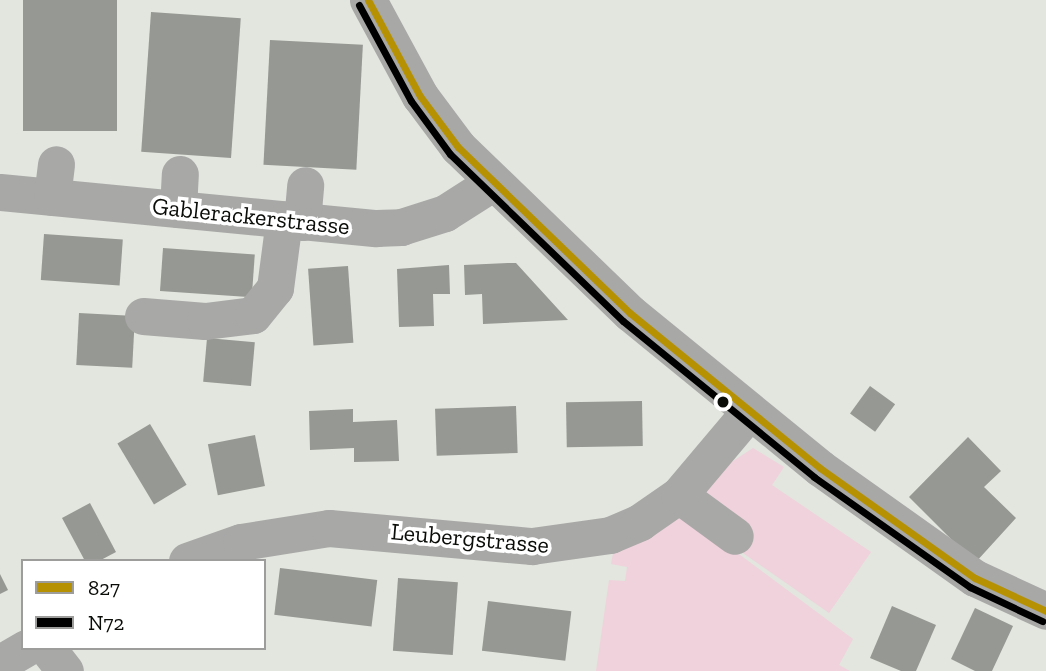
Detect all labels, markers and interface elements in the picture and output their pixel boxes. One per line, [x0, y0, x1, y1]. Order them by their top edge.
street label: Gablerackerstrasse [151, 191, 351, 241]
unlabelled marker [716, 395, 730, 409]
street label: Leubergstrasse [390, 517, 550, 559]
legend [21, 559, 266, 650]
text: 827 [88, 575, 120, 600]
text: N72 [88, 610, 124, 635]

